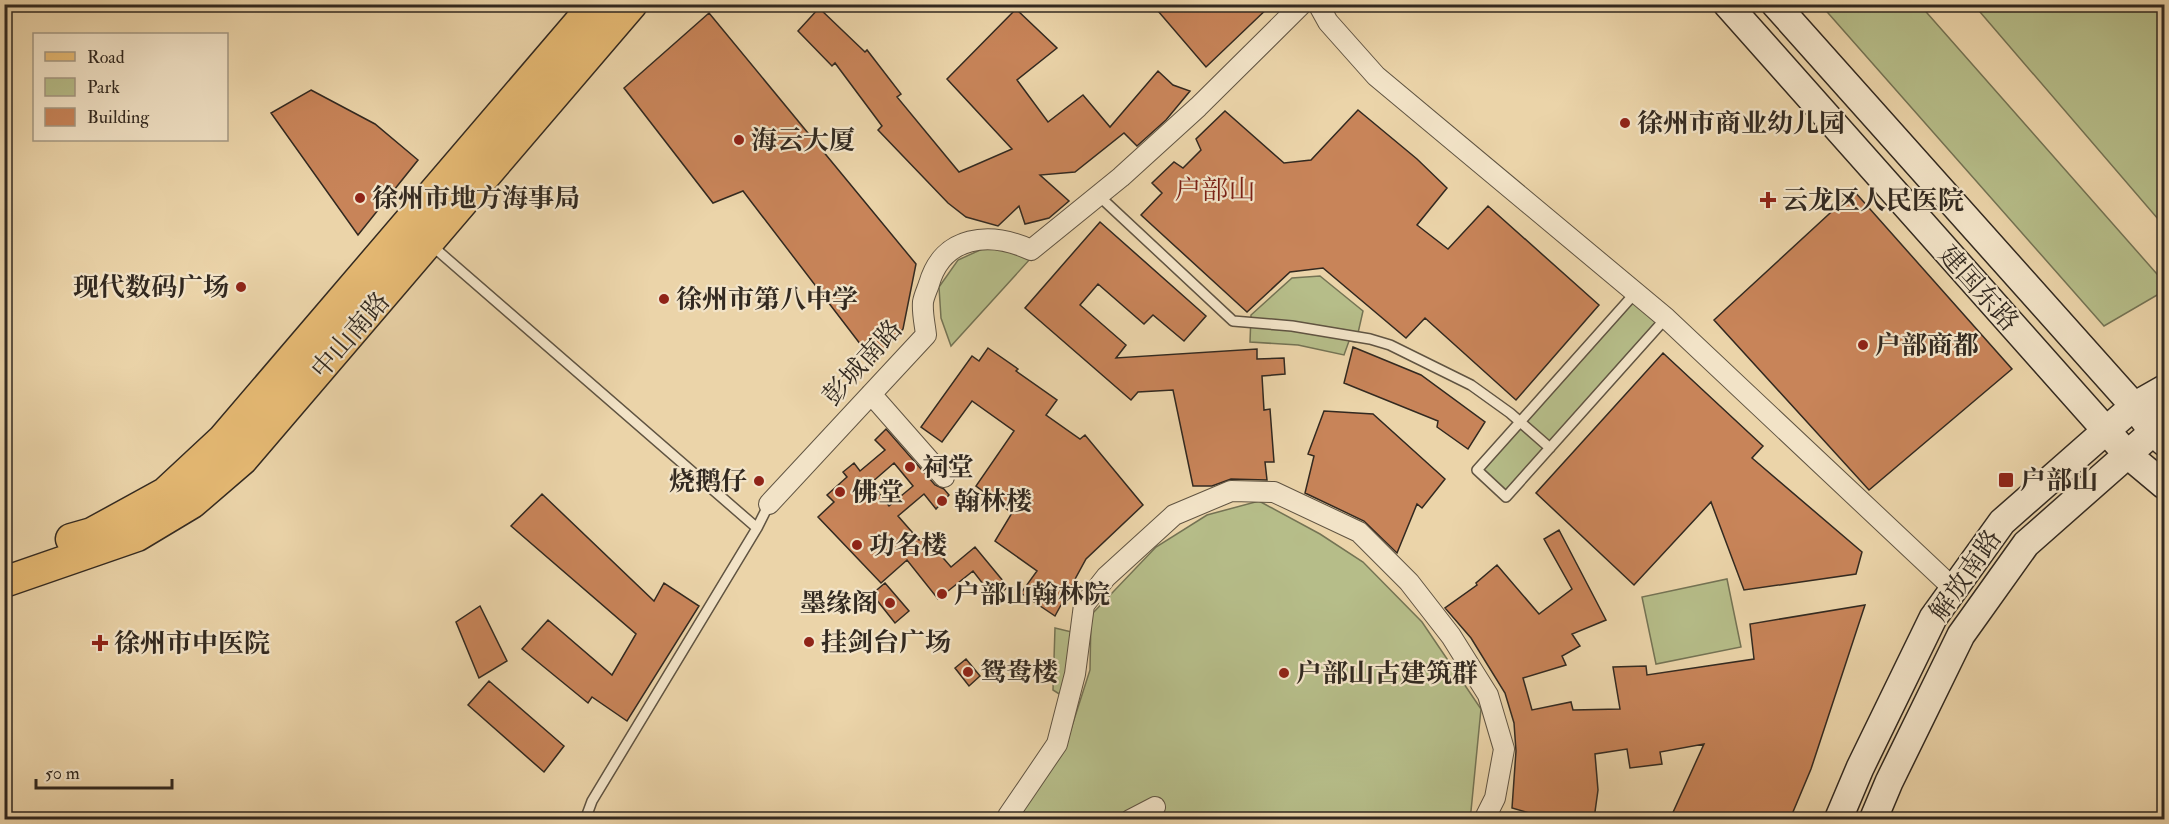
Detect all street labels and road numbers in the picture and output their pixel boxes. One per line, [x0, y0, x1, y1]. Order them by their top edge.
street label: 建国东路 [1932, 239, 2025, 338]
street label: 中山南路 [305, 286, 397, 385]
street label: 彭城南路 [816, 313, 909, 412]
street label: 解放南路 [1923, 524, 2009, 627]

